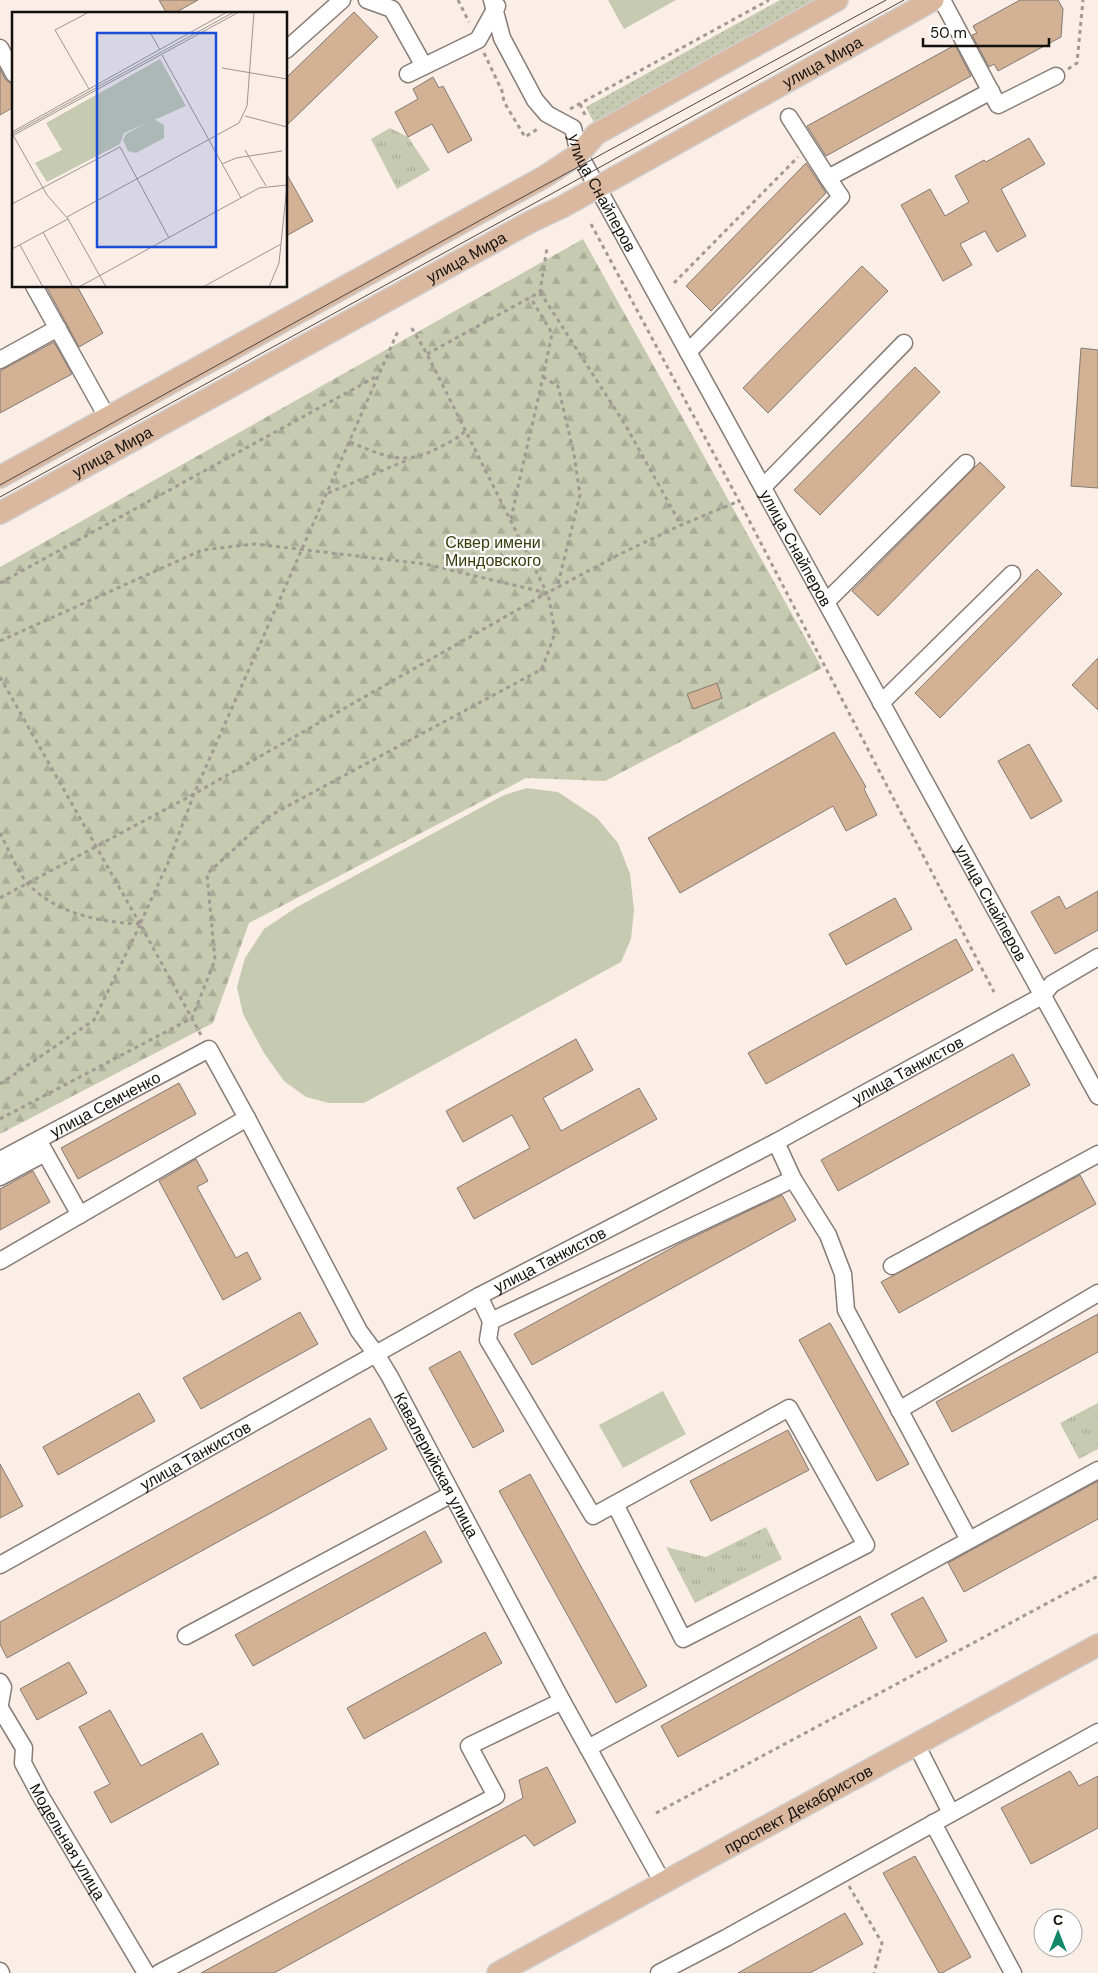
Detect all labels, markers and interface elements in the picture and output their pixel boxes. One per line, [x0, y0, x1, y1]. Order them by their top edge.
inset map [12, 12, 288, 288]
scale bar [923, 15, 1049, 47]
text: 50 m [930, 23, 967, 43]
street label: улица Мира [779, 31, 866, 92]
street label: улица Снайперов [564, 132, 641, 255]
street label: улица Мира [423, 226, 510, 287]
street label: улица Мира [68, 421, 156, 482]
street label: улица Снайперов [755, 486, 837, 610]
park label: Сквер имени Миндовского [445, 532, 541, 571]
street label: улица Снайперов [951, 841, 1032, 965]
street label: улица Танкистов [848, 1031, 967, 1109]
street label: улица Семченко [46, 1066, 164, 1142]
street label: улица Танкистов [490, 1222, 609, 1297]
street label: Кавалерийская улица [389, 1388, 484, 1541]
street label: улица Танкистов [136, 1416, 254, 1495]
street label: проспект Декабристов [720, 1760, 876, 1858]
street label: Модельная улица [25, 1779, 111, 1904]
north arrow [1033, 1908, 1083, 1958]
text: С [1053, 1911, 1063, 1929]

